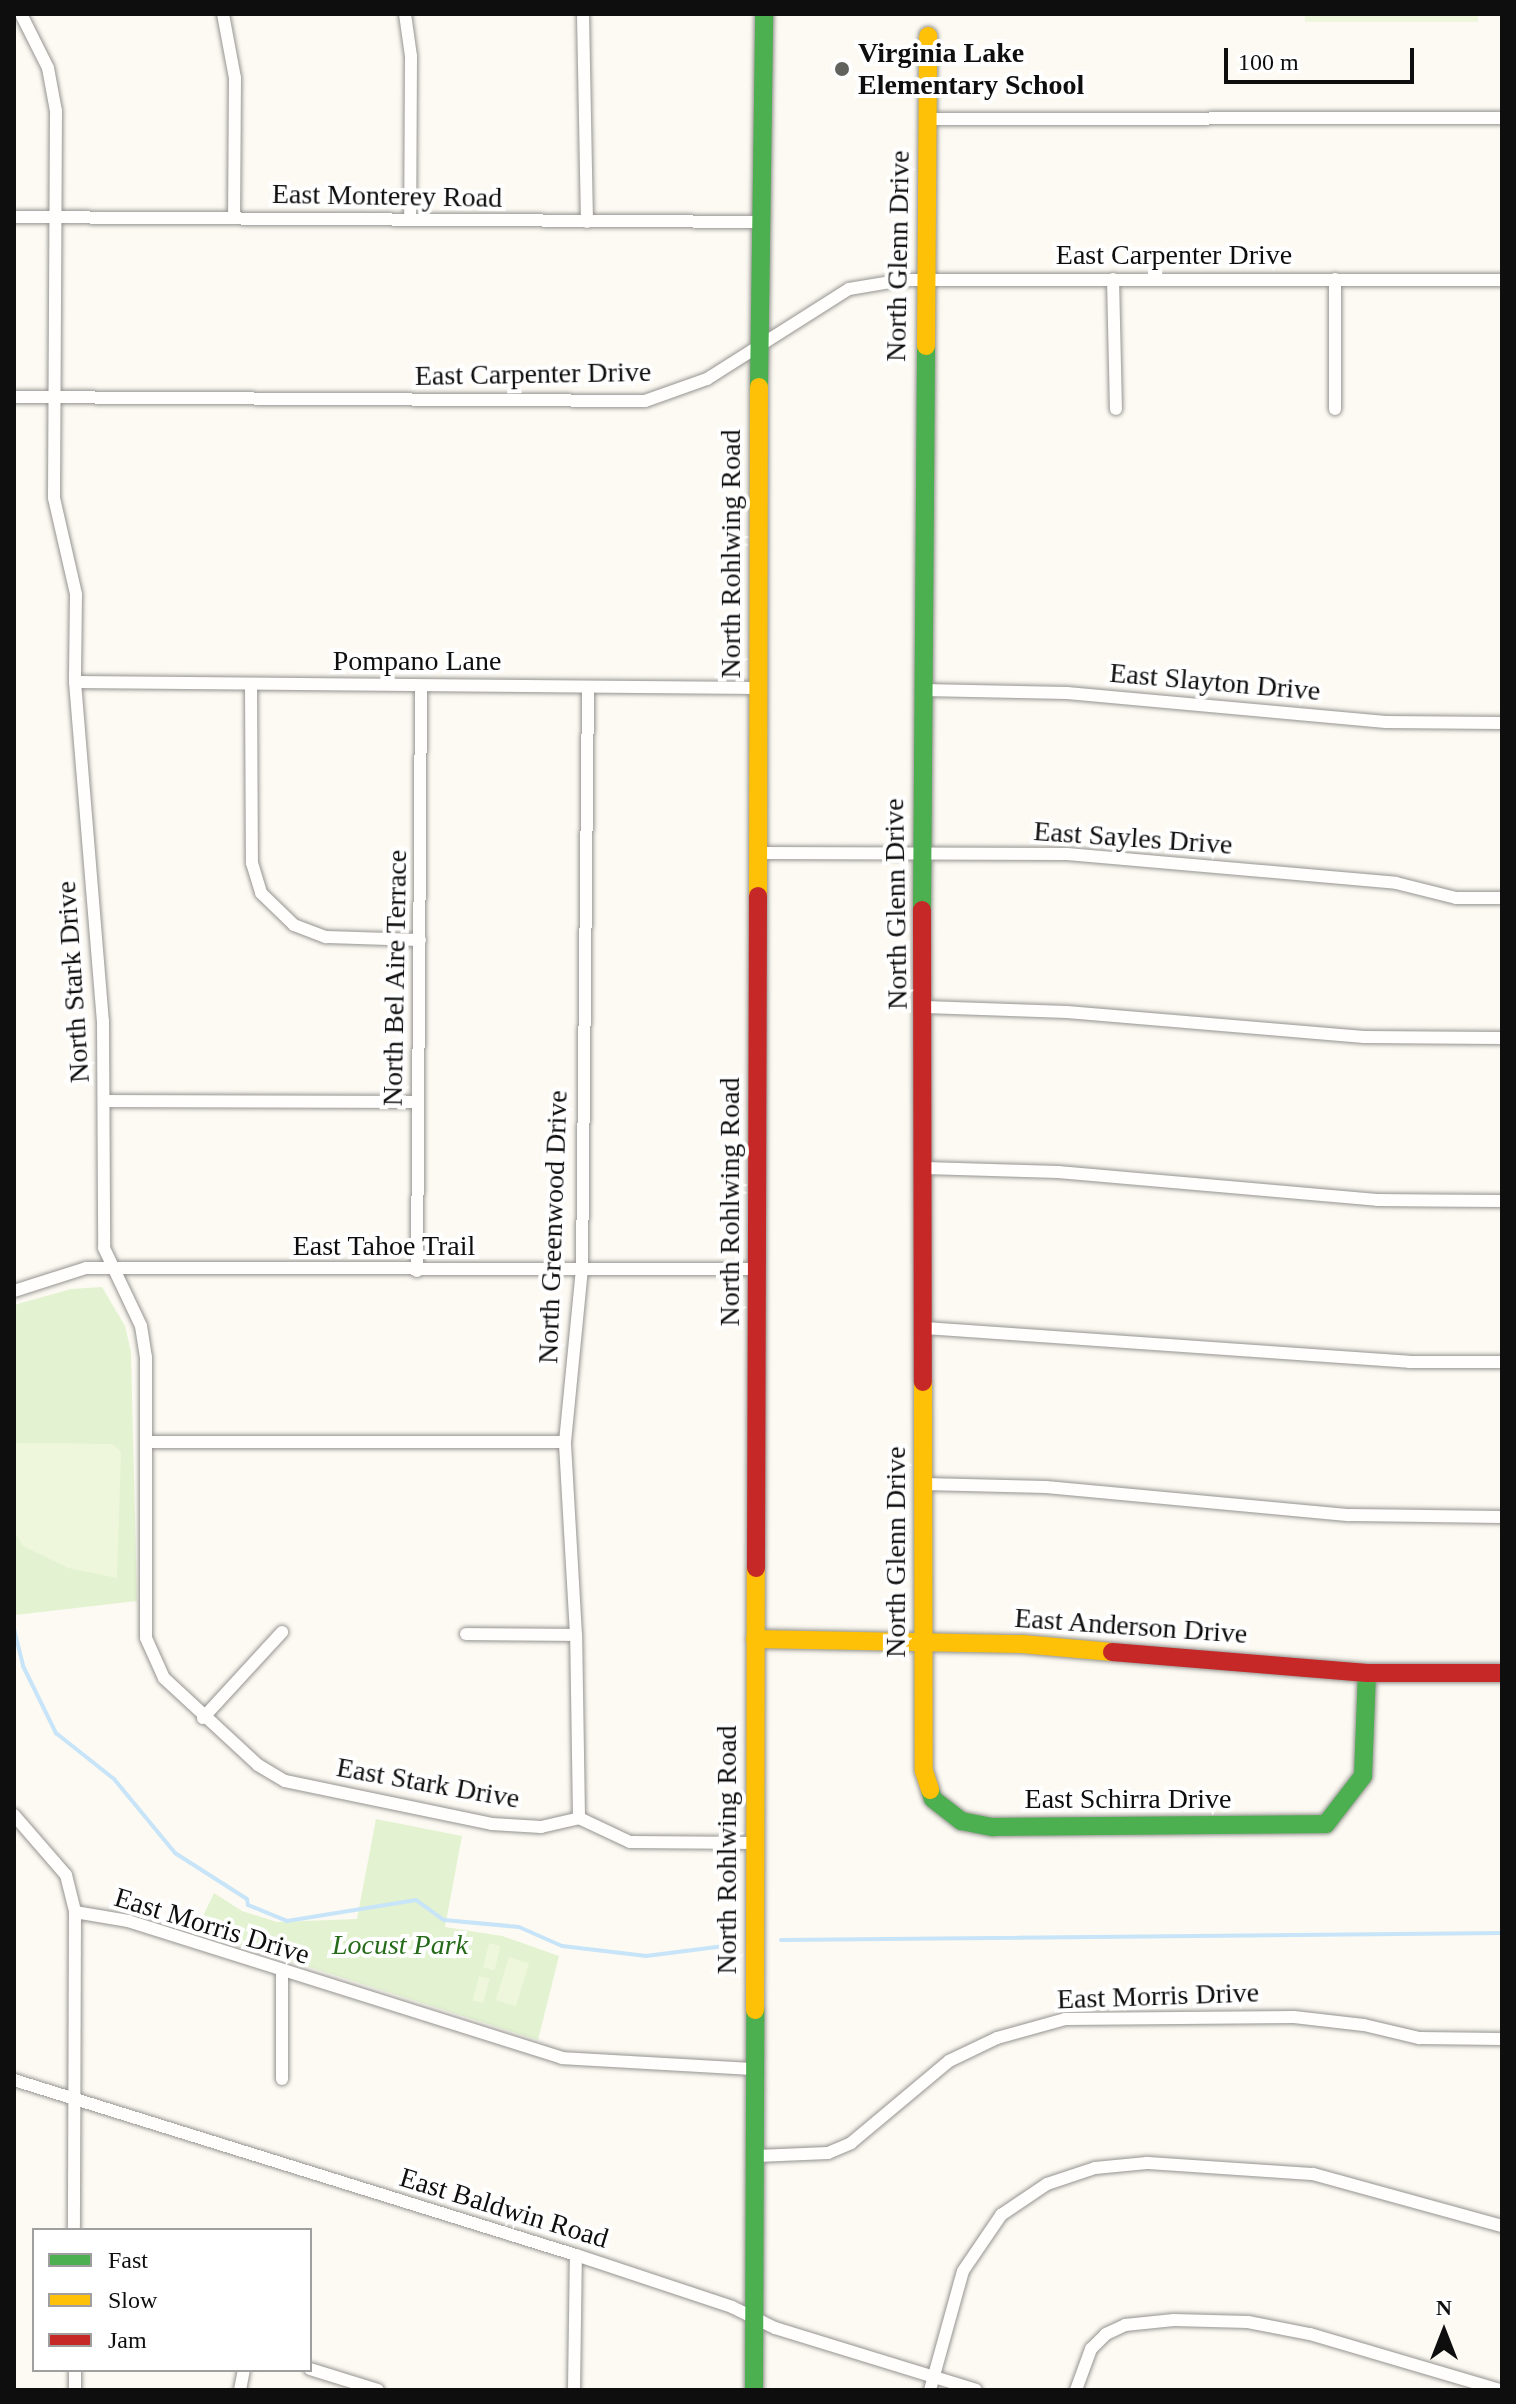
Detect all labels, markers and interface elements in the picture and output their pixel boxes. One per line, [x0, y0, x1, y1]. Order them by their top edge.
scale bar [1228, 32, 1418, 82]
place label: Virginia Lake Elementary School [858, 36, 1084, 102]
text: 100 m [1238, 49, 1299, 75]
marker: Virginia Lake Elementary School [833, 60, 851, 78]
street label: North Glenn Drive [879, 150, 917, 362]
street label: East Monterey Road [272, 177, 502, 215]
street label: East Carpenter Drive [1056, 238, 1292, 272]
street label: East Carpenter Drive [415, 355, 651, 393]
street label: North Rohlwing Road [714, 430, 748, 678]
street label: Pompano Lane [333, 644, 501, 678]
street label: East Slayton Drive [1108, 656, 1322, 708]
street label: North Glenn Drive [877, 798, 915, 1010]
street label: East Sayles Drive [1033, 814, 1233, 862]
street label: North Bel Aire Terrace [376, 848, 414, 1108]
street label: North Stark Drive [49, 880, 97, 1084]
street label: North Rohlwing Road [713, 1078, 747, 1326]
street label: North Greenwood Drive [531, 1090, 575, 1364]
street label: East Tahoe Trail [292, 1229, 476, 1263]
street label: North Glenn Drive [879, 1446, 913, 1658]
street label: East Anderson Drive [1013, 1601, 1249, 1651]
street label: North Rohlwing Road [710, 1726, 744, 1974]
street label: East Stark Drive [334, 1750, 522, 1816]
street label: East Schirra Drive [1025, 1782, 1231, 1816]
street label: East Morris Drive [110, 1880, 314, 1972]
park label: Locust Park [332, 1928, 468, 1962]
street label: East Morris Drive [1056, 1976, 1260, 2016]
street label: East Baldwin Road [396, 2160, 612, 2256]
legend [32, 2228, 312, 2372]
text: Fast [108, 2247, 148, 2273]
text: Slow [108, 2287, 157, 2313]
north arrow [1404, 2292, 1484, 2372]
text: N [1436, 2295, 1452, 2320]
text: Jam [108, 2327, 147, 2353]

